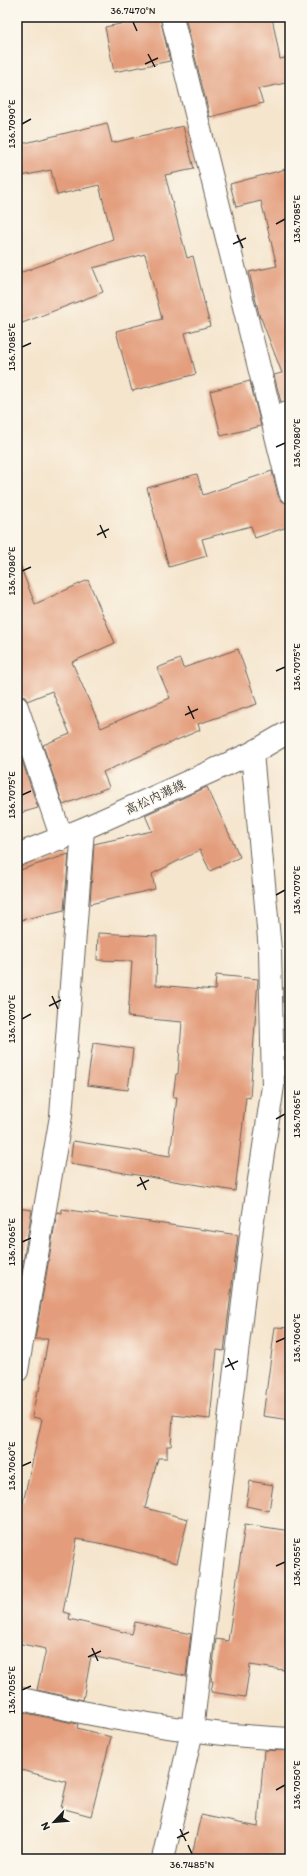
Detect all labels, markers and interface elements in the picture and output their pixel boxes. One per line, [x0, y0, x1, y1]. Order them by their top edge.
text: 36.7470°N [111, 4, 156, 17]
text: 136.7090°E [5, 99, 18, 148]
text: 136.7085°E [290, 194, 303, 243]
text: 136.7085°E [5, 322, 18, 371]
text: 136.7080°E [290, 418, 303, 468]
text: 136.7080°E [5, 546, 18, 596]
text: 136.7075°E [290, 643, 303, 691]
text: 136.7075°E [5, 771, 18, 819]
street label: 高松内灘線 [122, 776, 189, 818]
text: 136.7070°E [290, 865, 303, 914]
text: 136.7070°E [5, 994, 18, 1043]
text: 136.7065°E [290, 1090, 303, 1138]
text: 136.7065°E [5, 1218, 18, 1266]
text: 136.7060°E [290, 1313, 303, 1362]
text: 136.7060°E [5, 1441, 18, 1490]
text: 136.7055°E [290, 1538, 303, 1586]
text: 136.7055°E [5, 1666, 18, 1714]
text: 136.7050°E [290, 1760, 303, 1809]
north arrow [34, 1802, 74, 1842]
text: N [38, 1820, 53, 1832]
text: 36.7485°N [170, 1858, 215, 1871]

